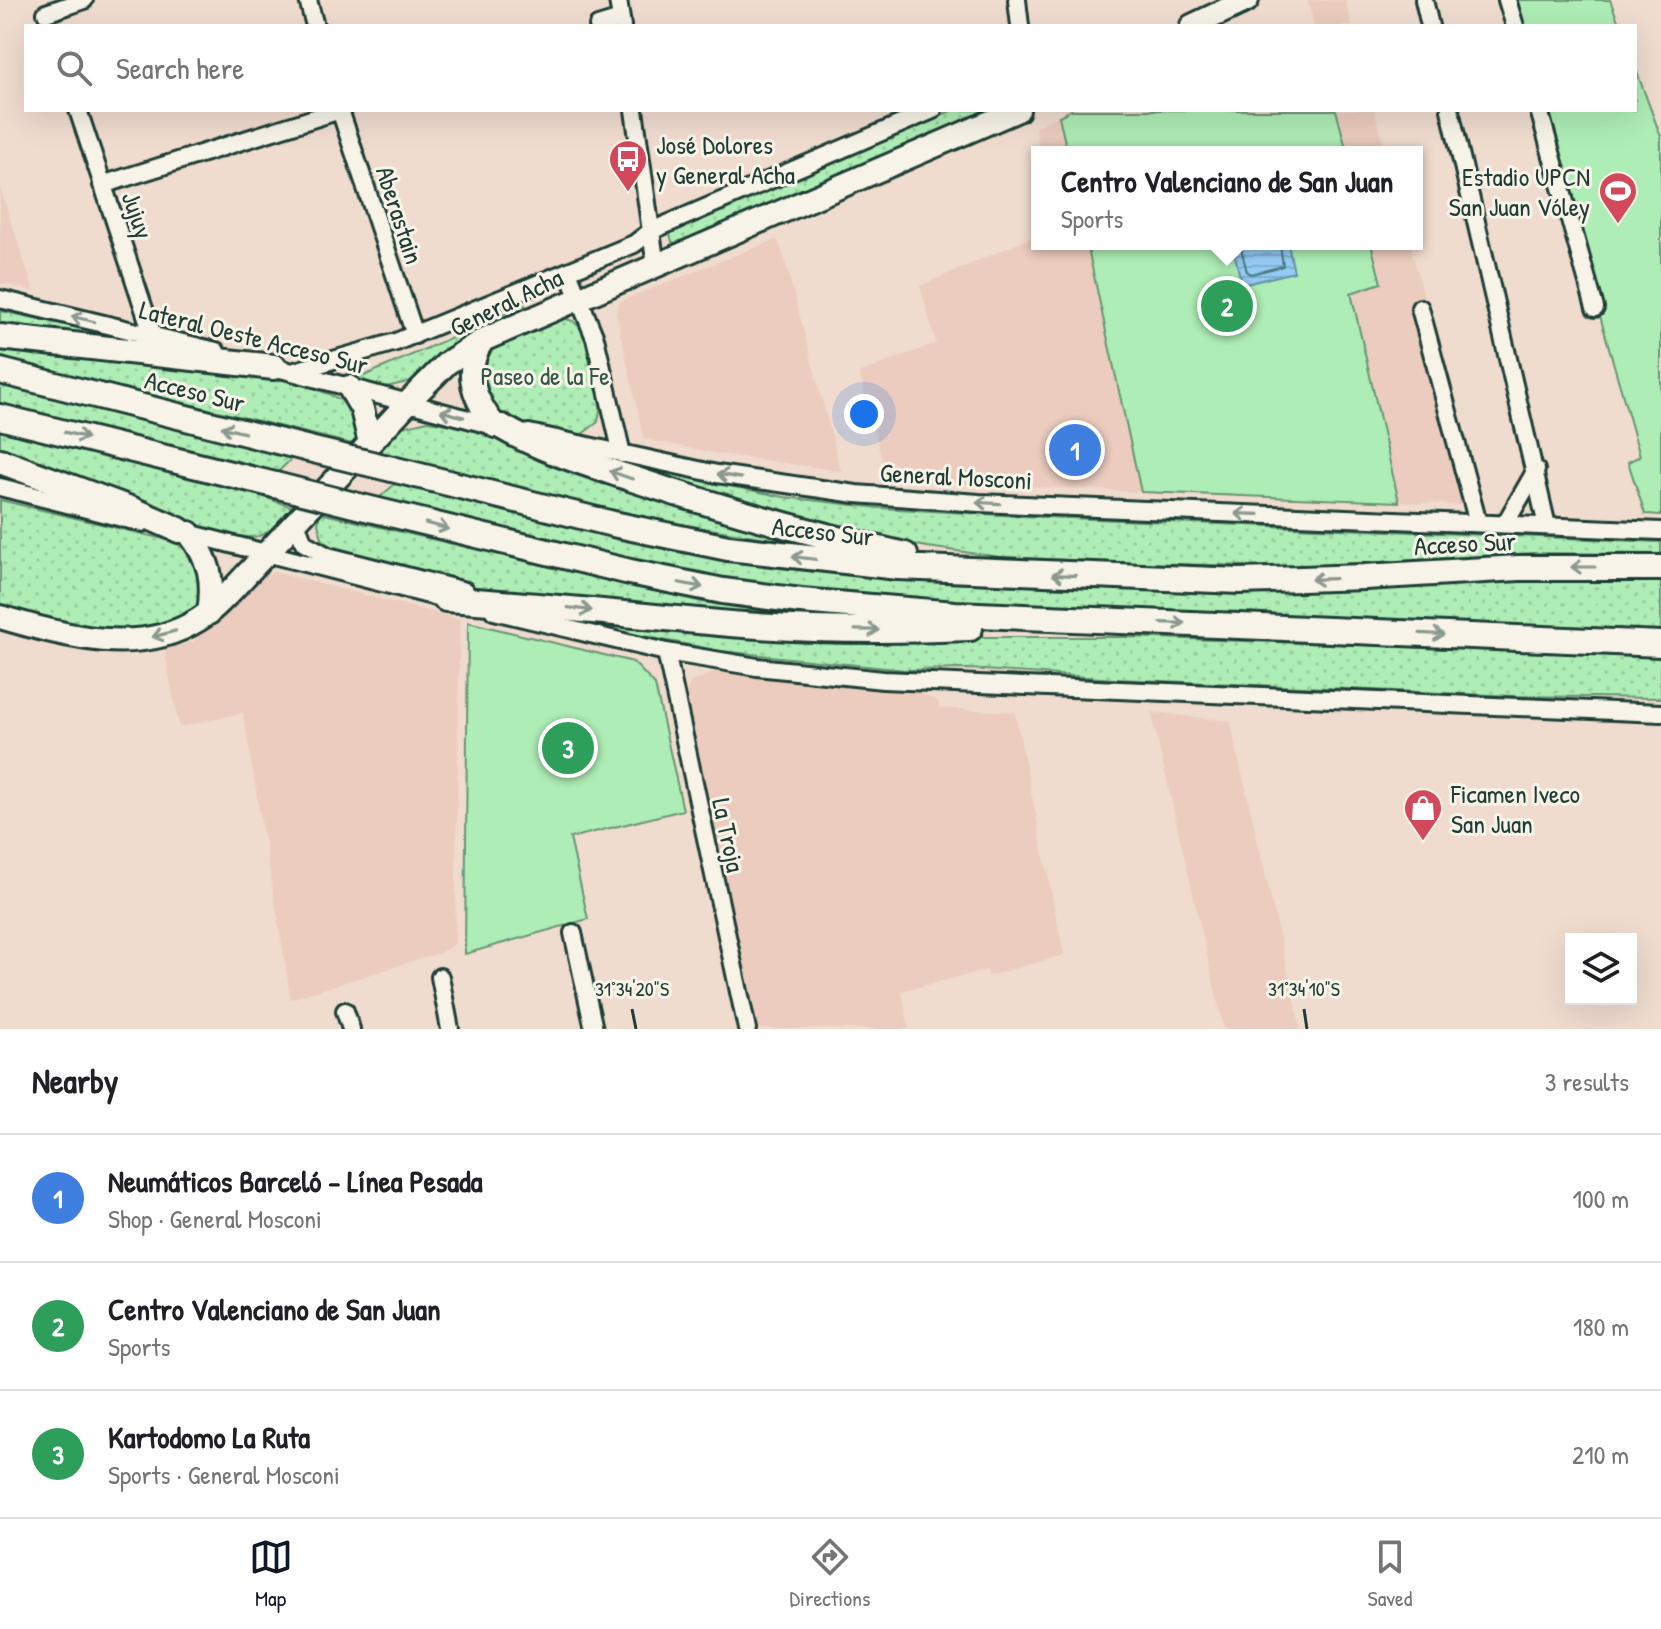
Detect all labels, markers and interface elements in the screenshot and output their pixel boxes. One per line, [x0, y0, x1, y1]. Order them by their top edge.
search box [24, 24, 1637, 112]
icon: search [52, 46, 96, 90]
text: Search here [116, 48, 244, 88]
place label: José Dolores y General Acha [656, 127, 795, 192]
bus stop icon: José Dolores y General Acha [607, 138, 649, 193]
popup [1031, 146, 1423, 250]
place label: Estadio UPCN San Juan Vóley [1449, 159, 1590, 224]
text: Centro Valenciano de San Juan [1061, 161, 1393, 201]
street label: Aberastain [368, 162, 432, 268]
sports icon: Estadio UPCN San Juan Vóley [1597, 170, 1639, 225]
street label: Jujuy [114, 187, 162, 243]
text: Sports [1061, 201, 1123, 236]
street label: General Acha [444, 260, 568, 344]
pin: 2 [1201, 276, 1253, 336]
street label: Lateral Oeste Acceso Sur [136, 292, 372, 382]
one-way arrow [71, 311, 97, 326]
park label: Paseo de la Fe [480, 358, 610, 393]
street label: Acceso Sur [141, 362, 249, 420]
your location [844, 394, 884, 434]
one-way arrow [439, 406, 465, 421]
pin: 1 [1049, 420, 1101, 480]
one-way arrow [221, 421, 247, 436]
one-way arrow [62, 429, 88, 444]
street label: General Mosconi [879, 455, 1033, 497]
one-way arrow [608, 466, 633, 481]
one-way arrow [717, 468, 742, 483]
one-way arrow [975, 495, 1002, 510]
one-way arrow [1234, 506, 1261, 521]
street label: Acceso Sur [770, 508, 876, 554]
one-way arrow [424, 519, 450, 534]
street label: Acceso Sur [1413, 523, 1517, 563]
one-way arrow [792, 550, 817, 565]
one-way arrow [1570, 559, 1597, 575]
one-way arrow [1051, 568, 1078, 583]
one-way arrow [1310, 571, 1337, 586]
one-way arrow [677, 578, 703, 593]
one-way arrow [566, 601, 593, 616]
one-way arrow [1159, 616, 1186, 631]
one-way arrow [853, 622, 880, 638]
one-way arrow [152, 627, 178, 642]
one-way arrow [1418, 627, 1445, 642]
pin: 3 [542, 718, 594, 778]
place label: Ficamen Iveco San Juan [1450, 776, 1580, 841]
shop icon: Ficamen Iveco San Juan [1402, 787, 1444, 842]
street label: La Troja [704, 795, 754, 875]
map controls [1565, 933, 1637, 1005]
button: layers [1565, 933, 1637, 1005]
text: 31°34'20"S [595, 975, 669, 1002]
text: 31°34'10"S [1268, 975, 1340, 1002]
text: Nearby [32, 1058, 118, 1104]
text: 3 results [1545, 1064, 1629, 1099]
text: Neumáticos Barceló - Línea Pesada [108, 1161, 483, 1201]
text: 1 [53, 1181, 63, 1216]
text: 100 m [1573, 1181, 1629, 1216]
text: Shop · General Mosconi [108, 1201, 322, 1236]
text: Centro Valenciano de San Juan [108, 1289, 441, 1329]
text: 2 [52, 1309, 64, 1344]
text: 180 m [1573, 1309, 1629, 1344]
text: Sports [108, 1329, 171, 1364]
text: Kartodomo La Ruta [108, 1417, 310, 1457]
text: 3 [52, 1437, 64, 1472]
text: 210 m [1572, 1437, 1629, 1472]
text: Sports · General Mosconi [108, 1457, 340, 1492]
tab: Map [249, 1535, 293, 1613]
tab: Directions [790, 1535, 871, 1613]
tab: Saved [1368, 1535, 1412, 1613]

